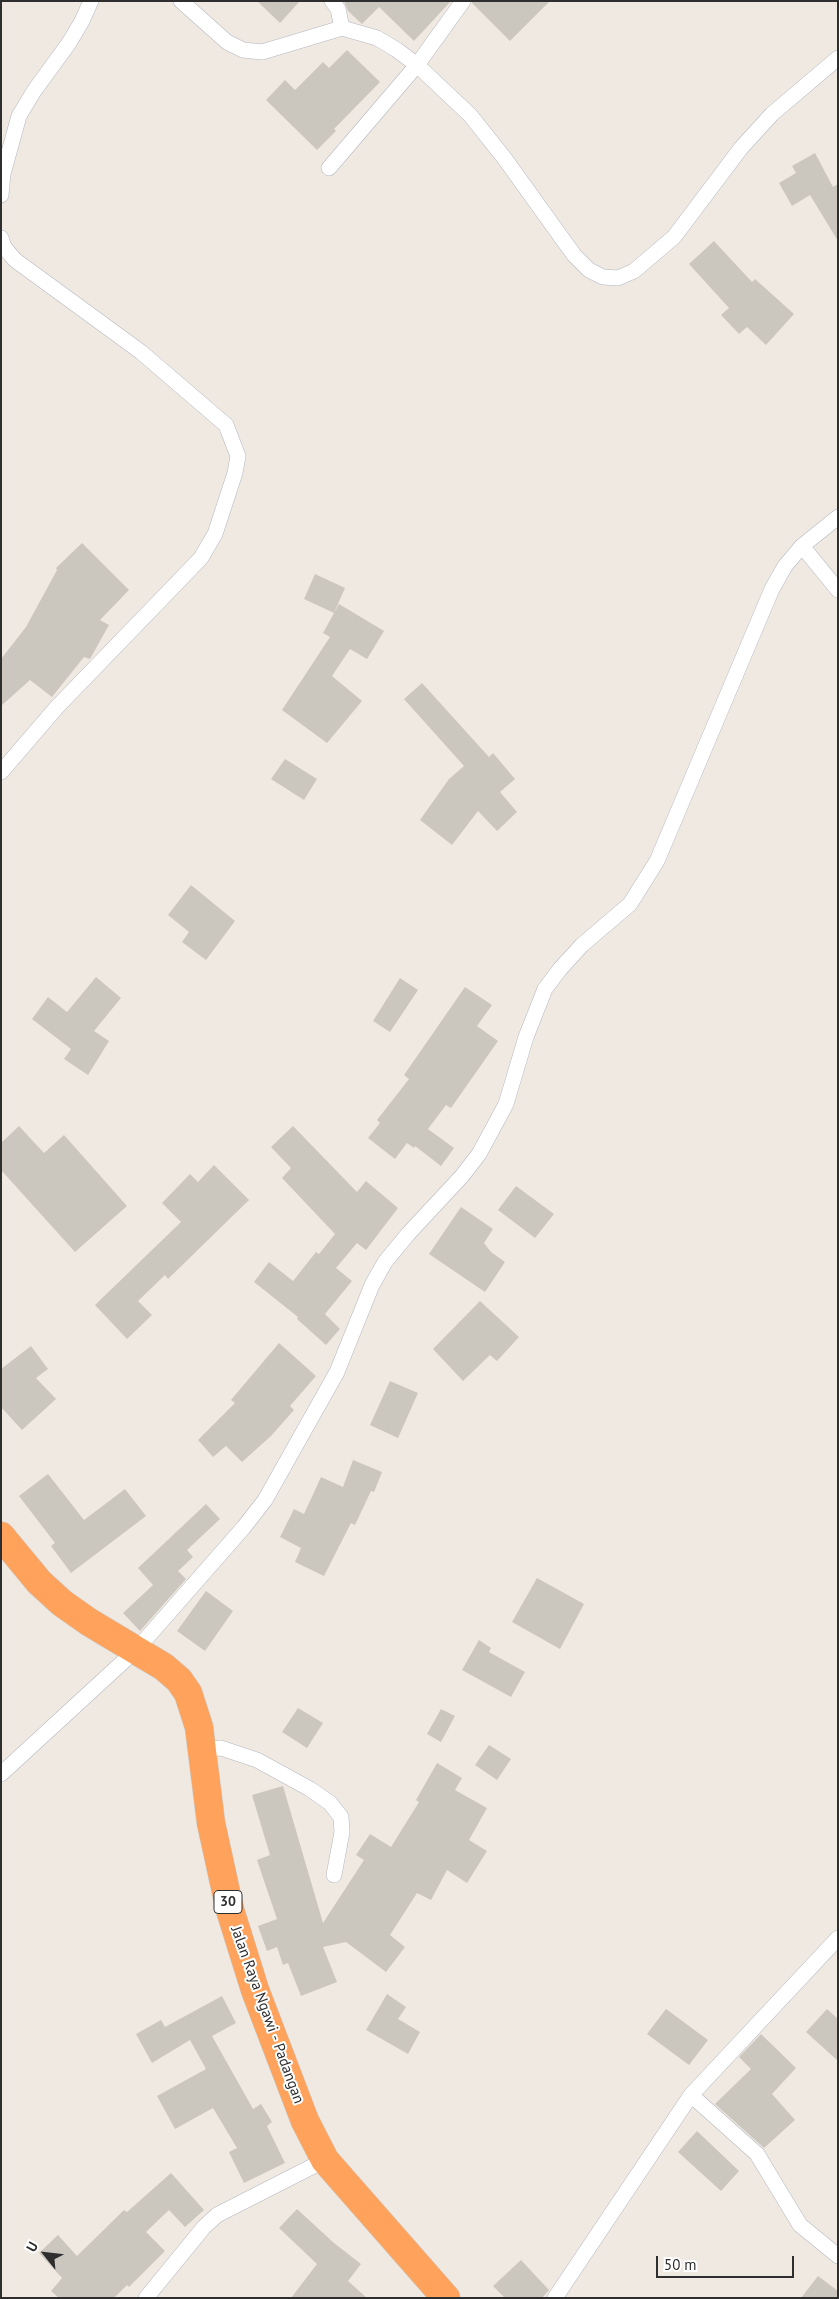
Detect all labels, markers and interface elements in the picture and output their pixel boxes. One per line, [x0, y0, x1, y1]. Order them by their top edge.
road number: 30 [214, 1890, 242, 1914]
street label: Jalan Raya Ngawi - Padangan [227, 1924, 307, 2106]
north arrow [20, 2229, 70, 2279]
text: U [22, 2239, 42, 2255]
scale bar [659, 2246, 796, 2278]
text: 50 m [664, 2255, 697, 2274]

